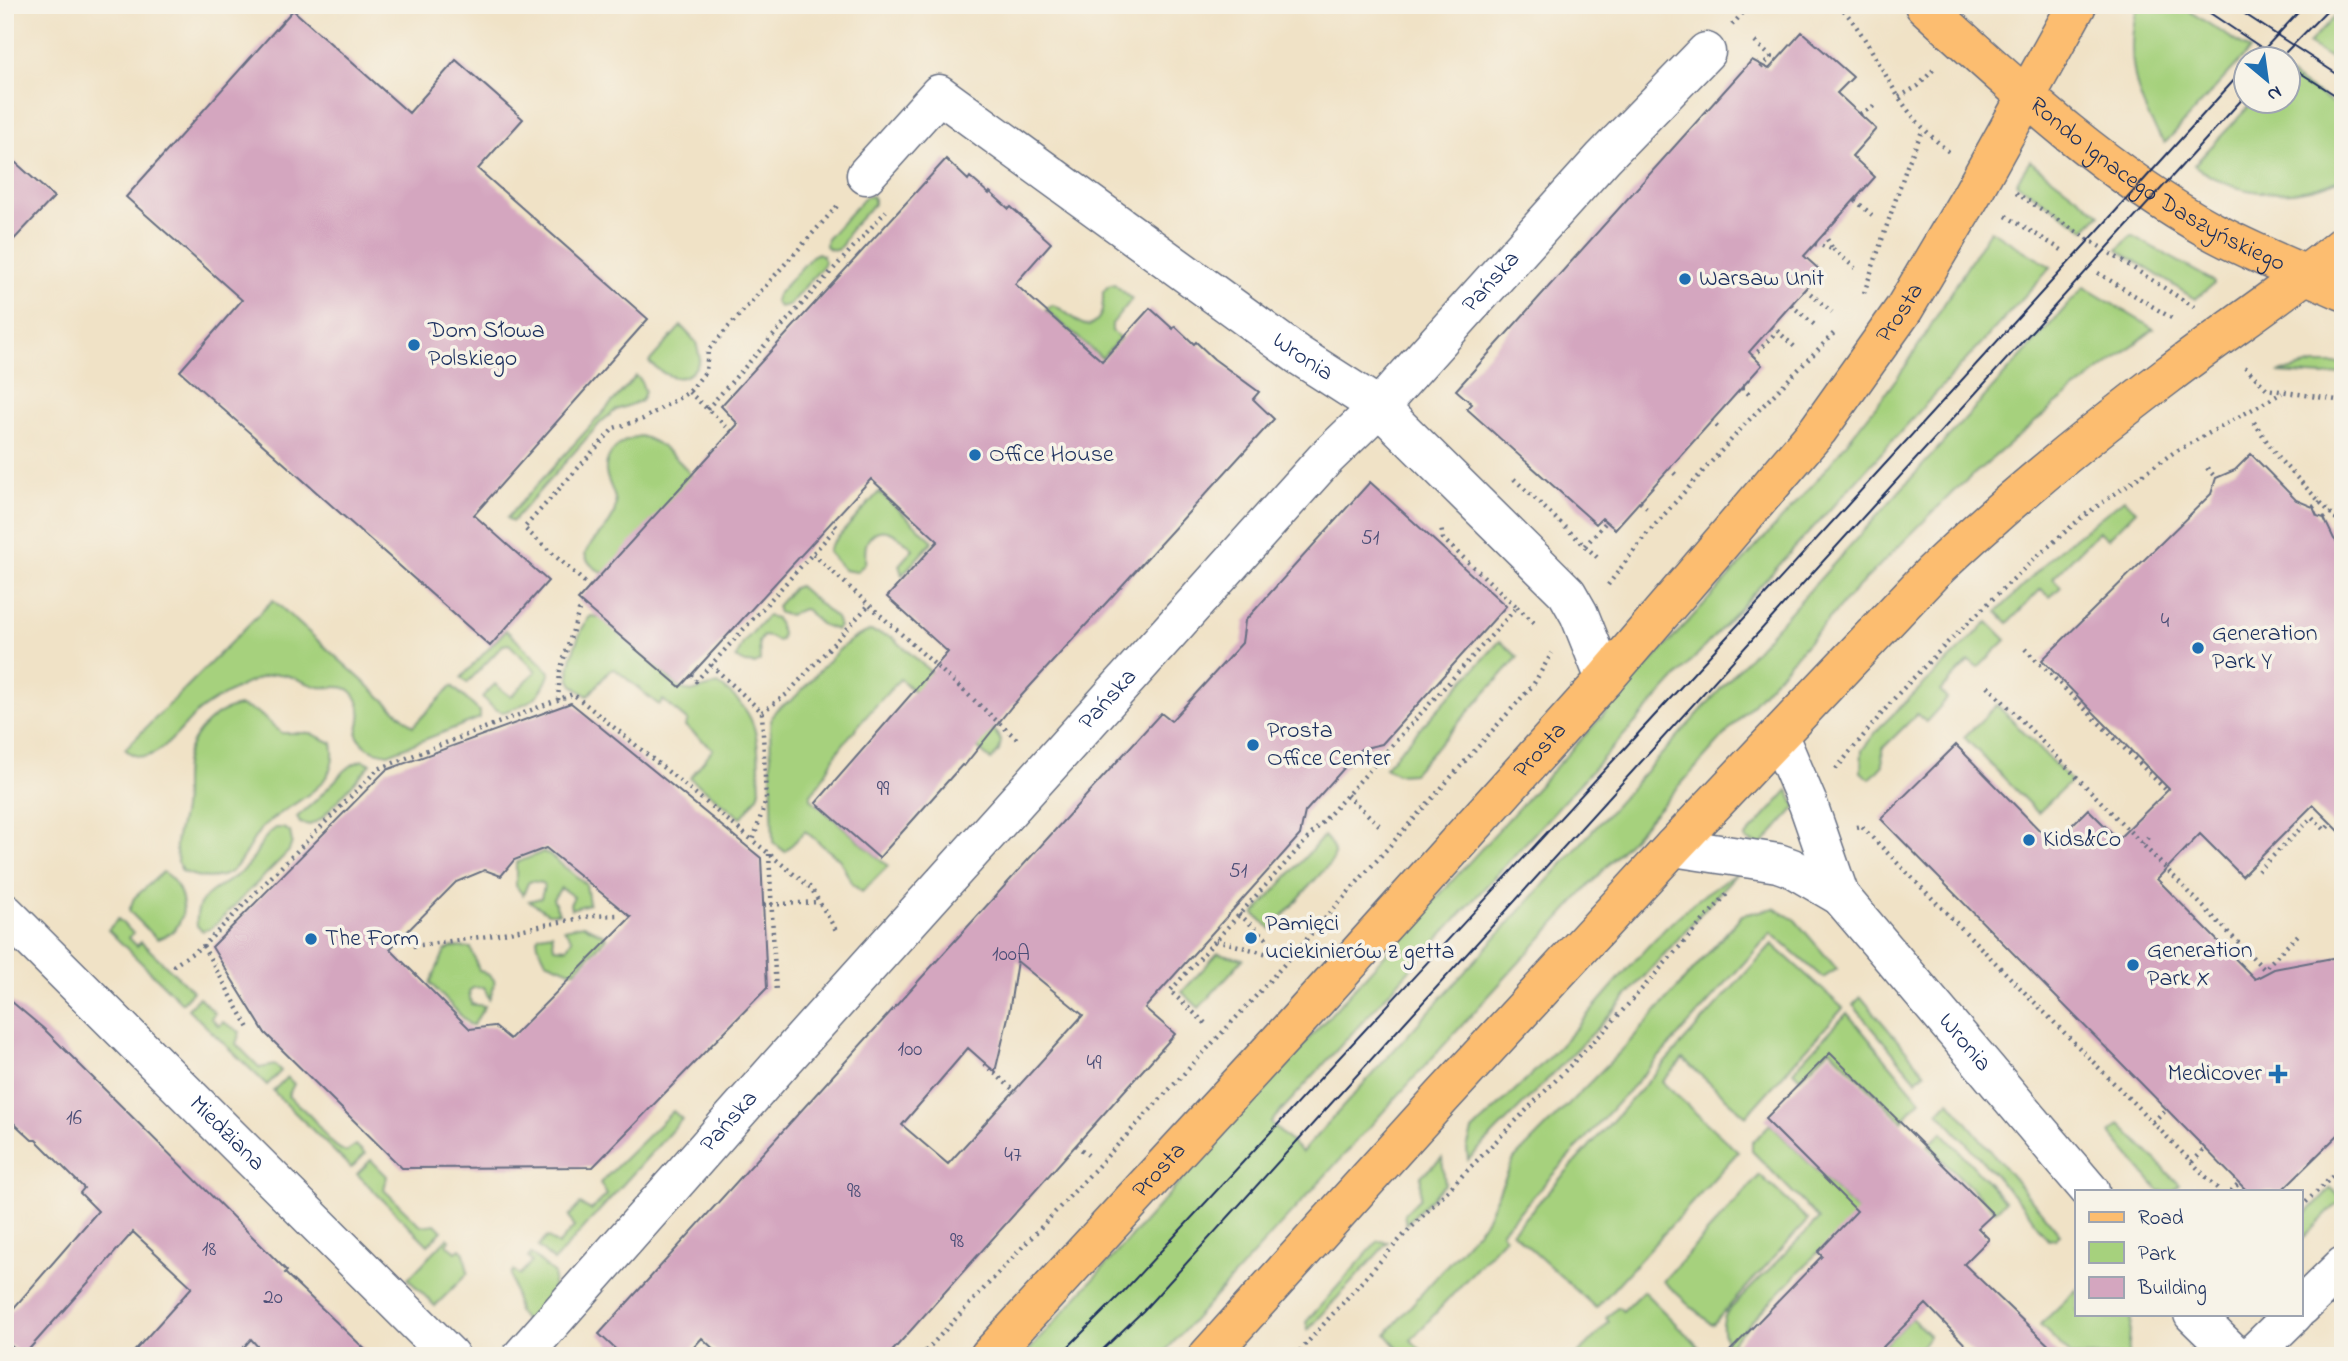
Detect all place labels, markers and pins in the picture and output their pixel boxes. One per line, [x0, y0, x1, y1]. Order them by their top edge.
place label: Warsaw Unit [1699, 262, 1824, 297]
marker: Warsaw Unit [1677, 271, 1693, 287]
place label: Dom Słowa Polskiego [427, 314, 545, 377]
marker: Dom Słowa Polskiego [406, 337, 422, 353]
place label: Office House [989, 438, 1114, 473]
marker: Office House [967, 447, 983, 463]
place label: Generation Park Y [2212, 617, 2317, 680]
marker: Generation Park Y [2190, 640, 2206, 656]
place label: Prosta Office Center [1267, 714, 1391, 777]
marker: Prosta Office Center [1245, 737, 1261, 753]
place label: Kids&Co [2043, 823, 2121, 858]
marker: Kids&Co [2021, 832, 2037, 848]
place label: Pamięci uciekinierów z getta [1265, 907, 1454, 970]
place label: The Form [325, 922, 419, 957]
marker: Pamięci uciekinierów z getta [1243, 930, 1259, 946]
marker: The Form [303, 931, 319, 947]
place label: Generation Park X [2147, 934, 2252, 997]
marker: Generation Park X [2125, 957, 2141, 973]
place label: Medicover [2168, 1057, 2263, 1092]
marker: Medicover [2268, 1064, 2288, 1084]

